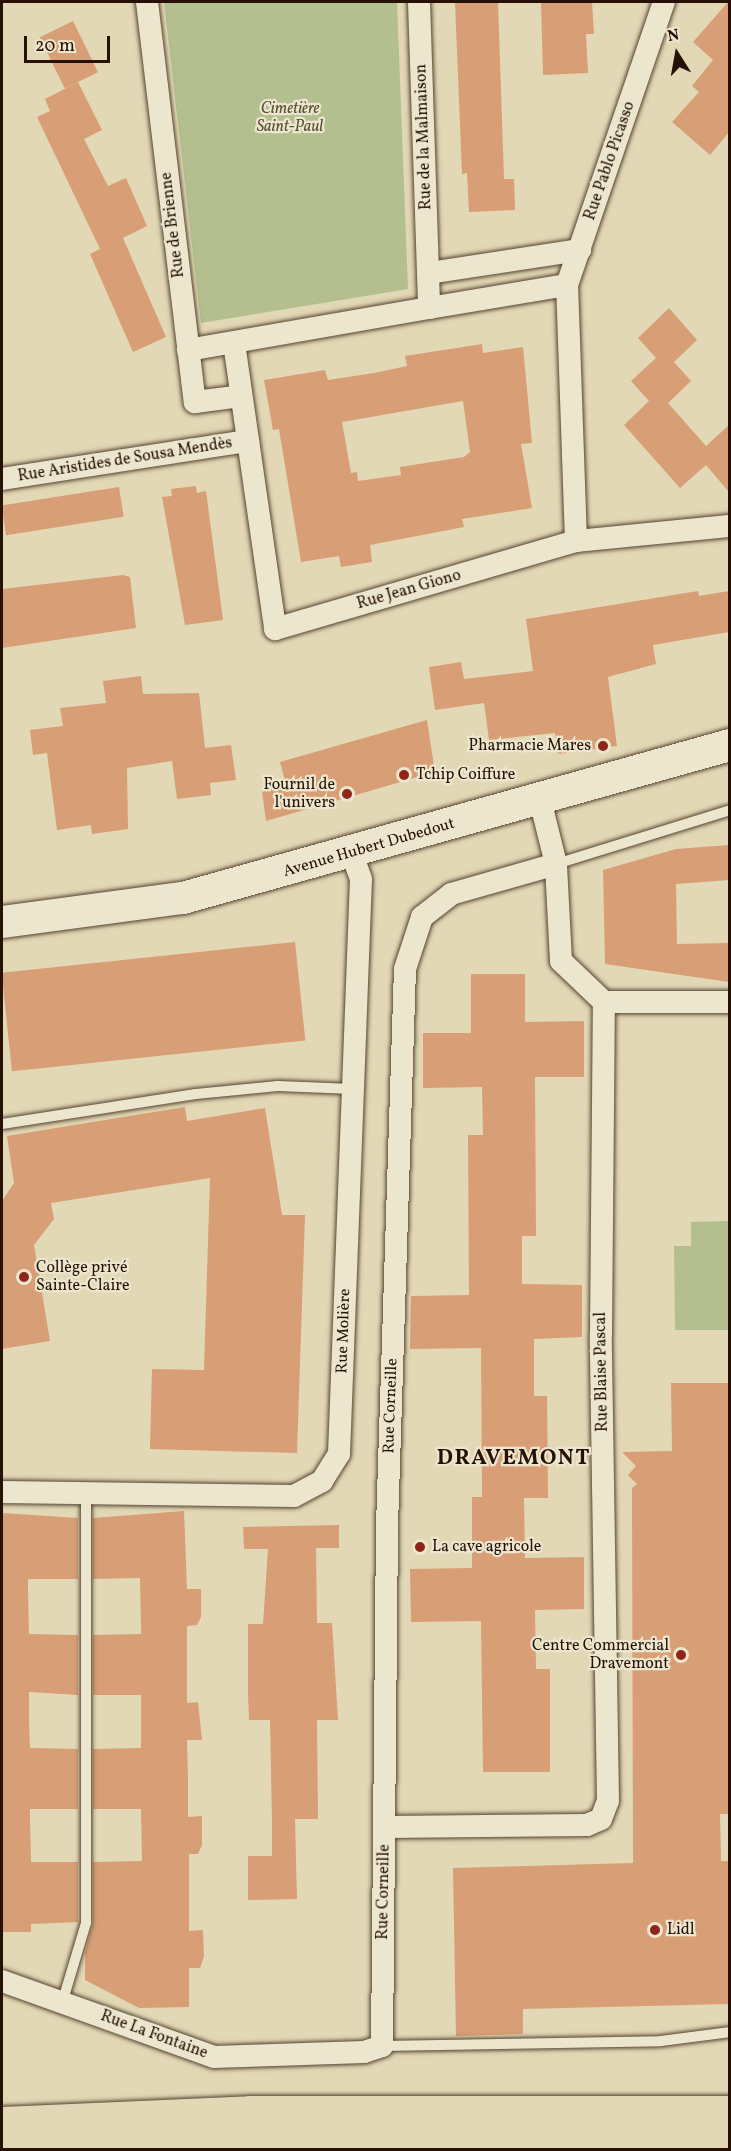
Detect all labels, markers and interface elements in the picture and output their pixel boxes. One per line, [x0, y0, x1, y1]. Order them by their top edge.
scale bar [27, 24, 112, 62]
north arrow [647, 24, 707, 84]
text: N [666, 24, 681, 48]
text: 20 m [35, 34, 75, 59]
street label: Rue de la Malmaison [412, 64, 436, 210]
park label: Cimetière Saint-Paul [257, 99, 323, 137]
street label: Rue Pablo Picasso [581, 99, 639, 223]
street label: Rue de Brienne [157, 171, 189, 279]
street label: Rue Aristides de Sousa Mendès [16, 434, 234, 486]
street label: Rue Jean Giono [355, 566, 463, 614]
place label: Pharmacie Mares [469, 736, 591, 756]
marker: Pharmacie Mares [596, 739, 610, 753]
place label: Tchip Coiffure [416, 765, 515, 785]
marker: Tchip Coiffure [397, 768, 411, 782]
place label: Fournil de l'univers [264, 775, 335, 813]
marker: Fournil de l'univers [340, 787, 354, 801]
street label: Avenue Hubert Dubedout [281, 814, 457, 882]
place label: Collège privé Sainte-Claire [36, 1258, 130, 1296]
marker: Collège privé Sainte-Claire [17, 1270, 31, 1284]
street label: Rue Molière [333, 1288, 355, 1374]
street label: Rue Blaise Pascal [591, 1312, 613, 1432]
street label: Rue Corneille [380, 1358, 402, 1454]
district label: DRAVEMONT [437, 1446, 591, 1472]
place label: La cave agricole [432, 1537, 541, 1557]
marker: La cave agricole [413, 1540, 427, 1554]
place label: Centre Commercial Dravemont [532, 1636, 669, 1674]
marker: Centre Commercial Dravemont [674, 1648, 688, 1662]
street label: Rue Corneille [374, 1844, 394, 1940]
place label: Lidl [667, 1920, 695, 1940]
marker: Lidl [648, 1923, 662, 1937]
street label: Rue La Fontaine [98, 2007, 210, 2063]

